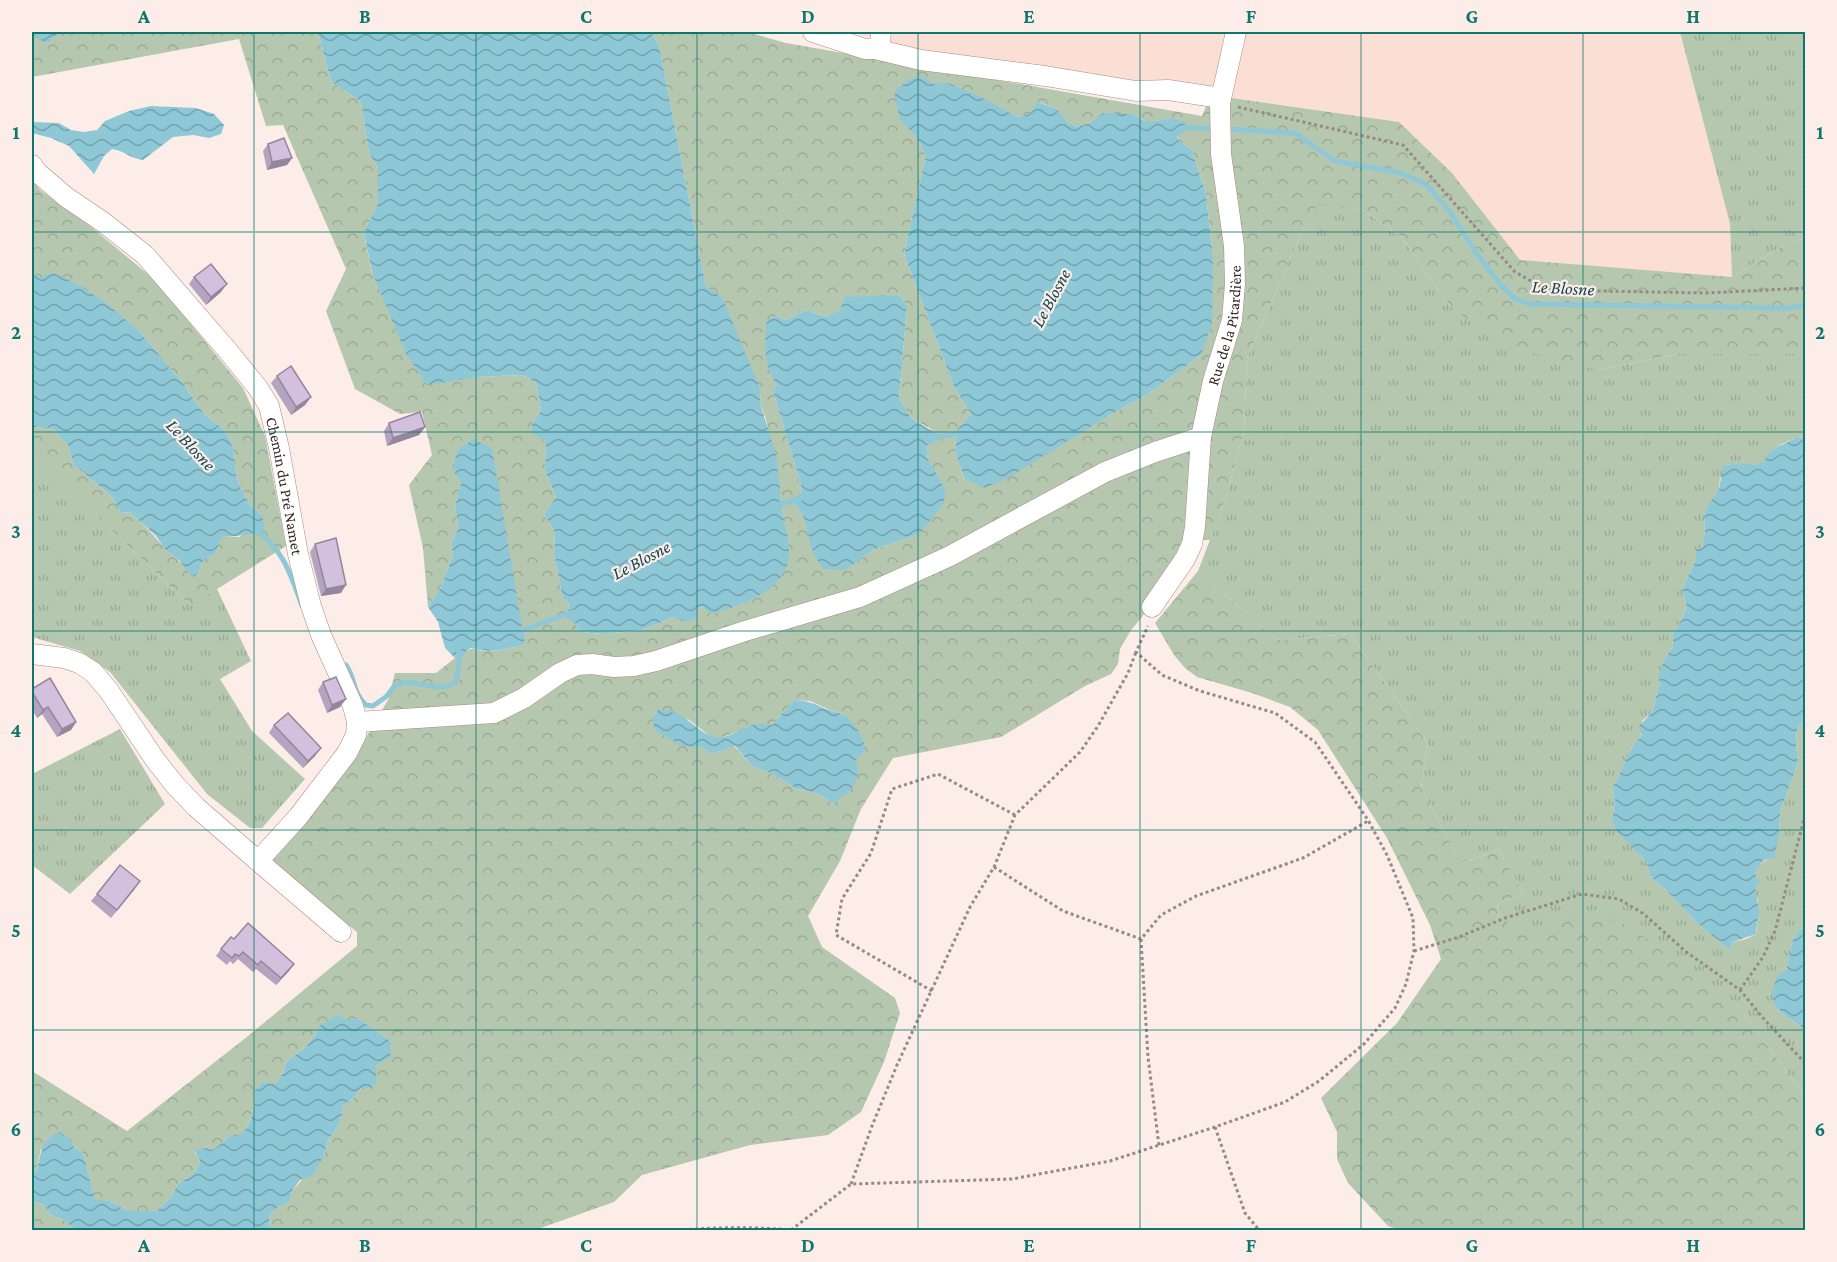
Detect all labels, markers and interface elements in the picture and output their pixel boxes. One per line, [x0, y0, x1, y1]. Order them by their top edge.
text: A [137, 5, 151, 27]
text: B [359, 5, 371, 27]
text: C [580, 5, 592, 27]
text: D [801, 5, 815, 27]
text: E [1023, 5, 1035, 27]
text: F [1246, 5, 1257, 27]
text: G [1466, 5, 1479, 27]
text: H [1686, 5, 1700, 27]
text: 1 [12, 121, 20, 143]
text: 1 [1816, 121, 1824, 143]
street label: Rue de la Pitardière [1204, 265, 1244, 387]
water label: Le Blosne [1027, 266, 1075, 330]
water label: Le Blosne [1531, 276, 1595, 300]
text: 2 [11, 321, 21, 343]
text: 2 [1815, 321, 1825, 343]
water label: Le Blosne [162, 415, 220, 475]
street label: Chemin du Pré Namet [263, 415, 306, 557]
text: 3 [11, 520, 21, 542]
text: 3 [1815, 520, 1825, 542]
water label: Le Blosne [609, 536, 673, 584]
text: 4 [11, 719, 22, 741]
text: 4 [1815, 719, 1826, 741]
text: 5 [11, 919, 21, 941]
text: 5 [1815, 919, 1825, 941]
text: 6 [11, 1118, 21, 1140]
text: 6 [1815, 1118, 1825, 1140]
text: A [137, 1234, 151, 1256]
text: B [359, 1234, 371, 1256]
text: C [580, 1234, 592, 1256]
text: D [801, 1234, 815, 1256]
text: E [1023, 1234, 1035, 1256]
text: F [1246, 1234, 1257, 1256]
text: G [1466, 1234, 1479, 1256]
text: H [1686, 1234, 1700, 1256]

